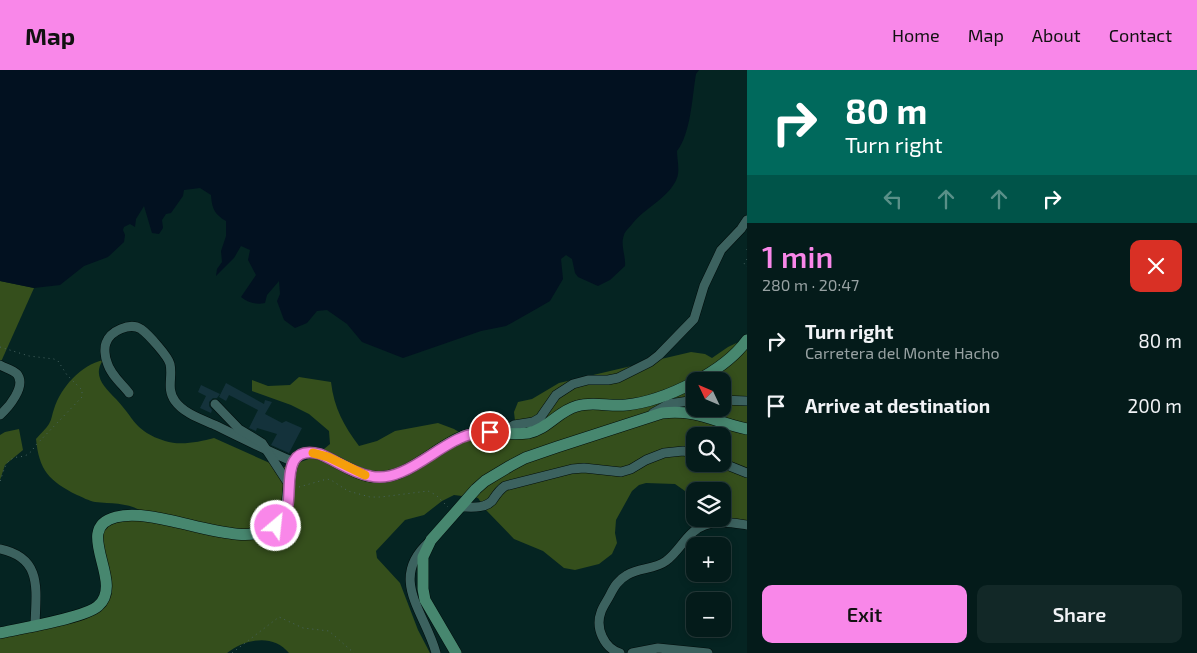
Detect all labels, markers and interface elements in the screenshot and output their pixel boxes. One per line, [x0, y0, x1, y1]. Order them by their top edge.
text: Map [25, 21, 75, 50]
text: Home [892, 24, 940, 46]
text: Map [968, 24, 1004, 46]
text: About [1032, 24, 1081, 46]
text: Contact [1109, 24, 1172, 46]
text: 80 m [845, 89, 927, 131]
icon: right [762, 90, 827, 155]
text: Turn right [845, 131, 943, 157]
icon: left [879, 185, 907, 213]
icon: ahead [932, 185, 960, 213]
icon: ahead [985, 185, 1013, 213]
icon: right [1038, 185, 1066, 213]
text: 1 min [762, 238, 833, 274]
button: close [1130, 240, 1182, 292]
text: 280 m · 20:47 [762, 275, 859, 294]
text: Turn right [805, 320, 893, 343]
icon: right [762, 327, 790, 355]
text: 80 m [1138, 329, 1182, 352]
text: Carretera del Monte Hacho [805, 343, 1000, 362]
north arrow [686, 372, 731, 418]
map controls [686, 372, 731, 637]
icon: arrive [762, 392, 790, 420]
text: Arrive at destination [805, 394, 990, 417]
text: 200 m [1128, 394, 1182, 417]
pin [469, 411, 511, 453]
icon: arrive [476, 418, 504, 446]
button: search [686, 427, 731, 472]
button: layers [686, 482, 731, 527]
position arrow [249, 499, 301, 551]
button: + [686, 537, 731, 582]
button: Exit [762, 585, 967, 643]
button: Share [977, 585, 1182, 643]
button: − [686, 592, 731, 637]

